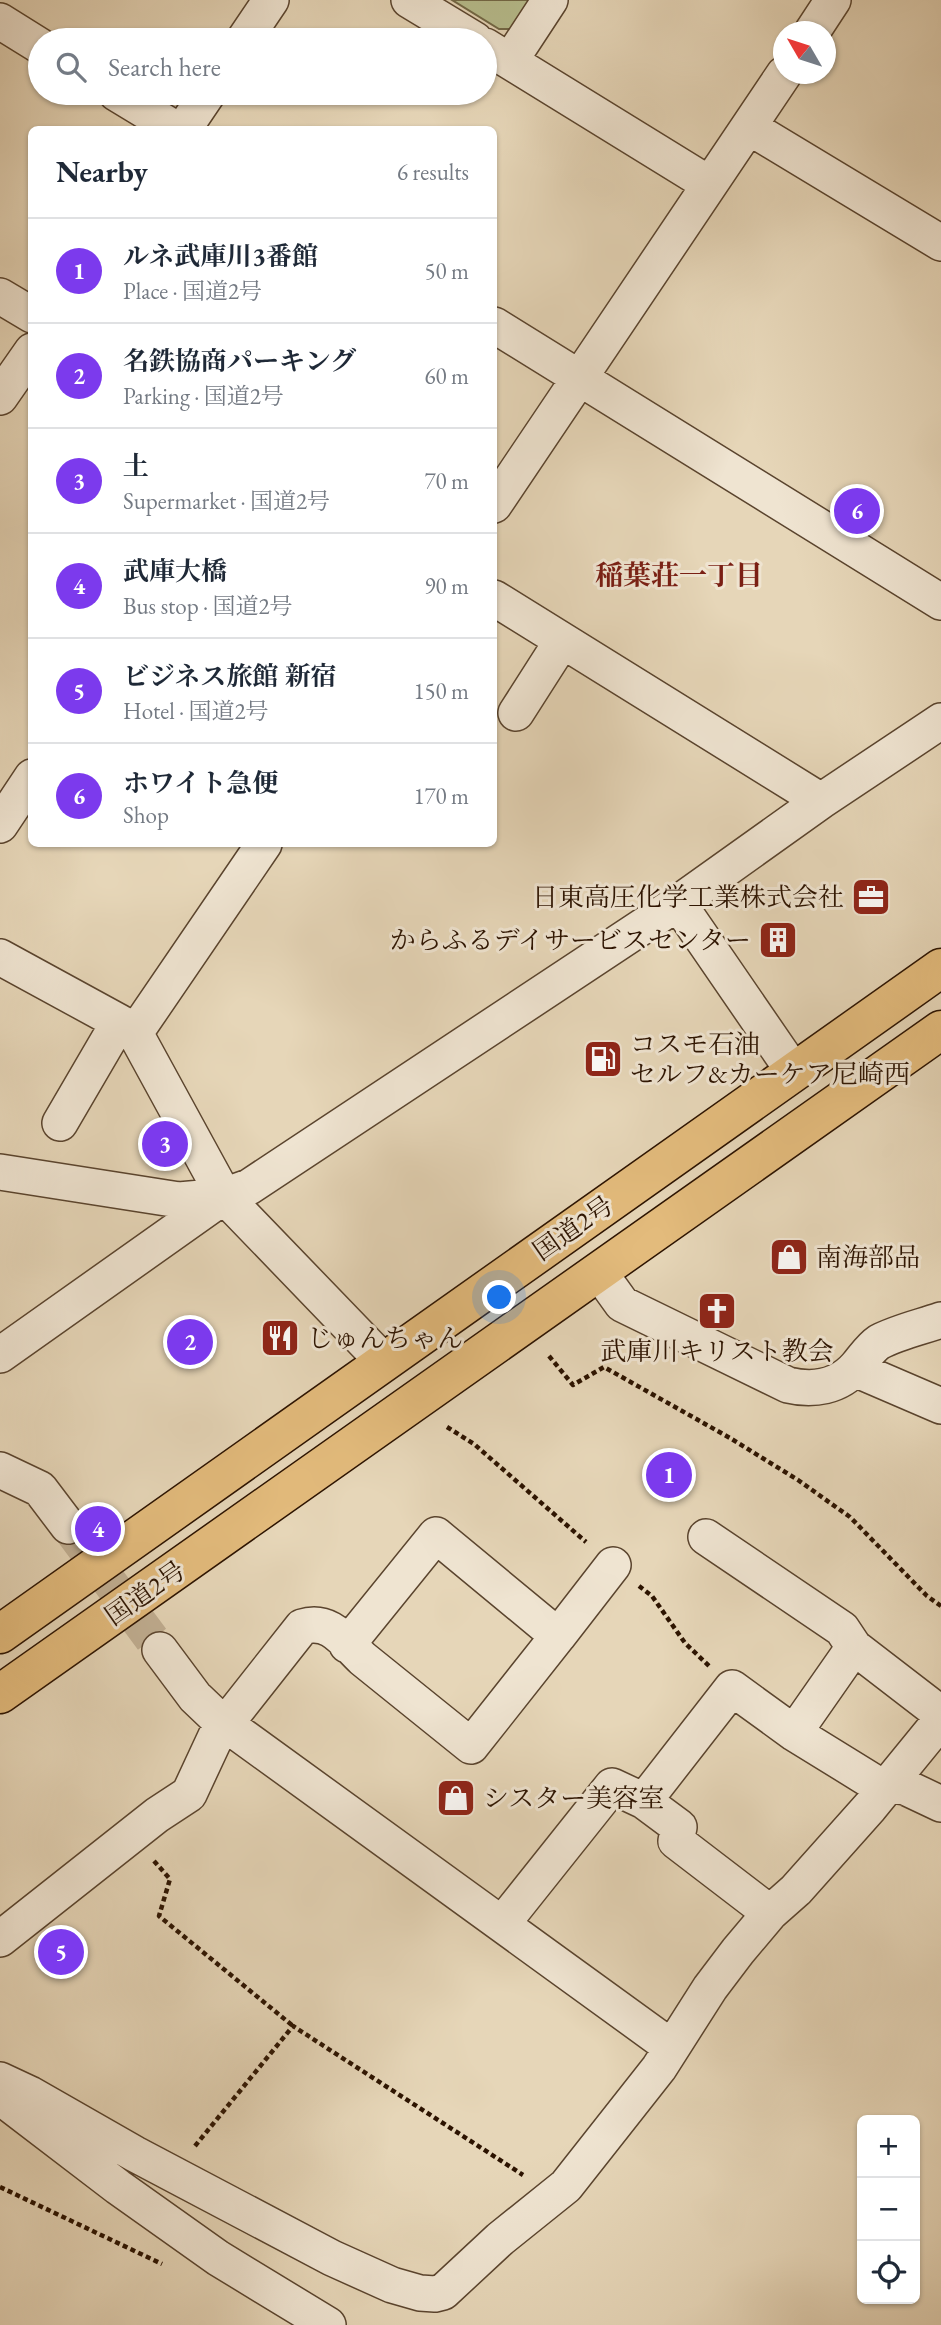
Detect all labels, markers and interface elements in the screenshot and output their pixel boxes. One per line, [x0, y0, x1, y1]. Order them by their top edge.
north arrow [773, 21, 836, 84]
search box [28, 28, 497, 105]
icon: search [52, 48, 90, 86]
text: Search here [108, 50, 221, 84]
text: Nearby [56, 152, 148, 191]
text: 6 results [397, 157, 469, 187]
text: ルネ武庫川3番館 [123, 239, 318, 273]
text: 1 [73, 256, 85, 286]
text: 50 m [424, 256, 469, 286]
text: Place · 国道2号 [123, 276, 262, 306]
text: 名鉄協商パーキング [123, 344, 356, 378]
text: 2 [73, 361, 85, 391]
text: 60 m [424, 361, 469, 391]
text: Parking · 国道2号 [123, 381, 284, 411]
text: 土 [123, 449, 149, 483]
text: 3 [73, 466, 85, 496]
text: 70 m [424, 466, 469, 496]
pin: 6 [834, 485, 880, 537]
text: Supermarket · 国道2号 [123, 486, 330, 516]
text: 武庫大橋 [123, 554, 227, 588]
district label: 稲葉荘一丁目 [595, 557, 763, 593]
text: 4 [73, 571, 85, 601]
text: 90 m [424, 571, 469, 601]
text: Bus stop · 国道2号 [123, 591, 292, 621]
text: ビジネス旅館 新宿 [123, 659, 336, 693]
text: 5 [73, 676, 85, 706]
text: 150 m [413, 676, 469, 706]
text: Hotel · 国道2号 [123, 696, 269, 726]
text: ホワイト急便 [123, 766, 278, 800]
text: 6 [73, 781, 85, 811]
text: 170 m [413, 781, 469, 811]
text: Shop [123, 800, 169, 830]
office icon: 日東高圧化学工業株式会社 [850, 876, 892, 918]
place label: 日東高圧化学工業株式会社 [532, 880, 844, 914]
building icon: からふるデイサービスセンター [757, 919, 799, 961]
place label: からふるデイサービスセンター [390, 923, 751, 957]
place label: コスモ石油 セルフ&カーケア尼崎西 [630, 1027, 910, 1091]
fuel station icon: コスモ石油 セルフ&カーケア尼崎西 [582, 1038, 624, 1080]
pin: 3 [142, 1118, 188, 1170]
street label: 国道2号 [526, 1188, 620, 1268]
shop icon: 南海部品 [768, 1236, 810, 1278]
place label: 南海部品 [816, 1240, 920, 1274]
your location [482, 1280, 516, 1314]
church icon: 武庫川キリスト教会 [696, 1290, 738, 1332]
pin: 2 [167, 1316, 213, 1368]
restaurant icon: じゅんちゃん [259, 1317, 301, 1359]
place label: じゅんちゃん [307, 1321, 463, 1355]
place label: 武庫川キリスト教会 [600, 1334, 834, 1368]
pin: 1 [646, 1449, 692, 1501]
pin: 4 [75, 1503, 121, 1555]
street label: 国道2号 [98, 1553, 192, 1633]
shop icon: シスター美容室 [435, 1777, 477, 1819]
place label: シスター美容室 [483, 1781, 664, 1815]
pin: 5 [38, 1926, 84, 1978]
map controls [857, 2115, 920, 2304]
button: + [857, 2115, 920, 2178]
button: − [857, 2178, 920, 2241]
button: locate [857, 2241, 920, 2304]

